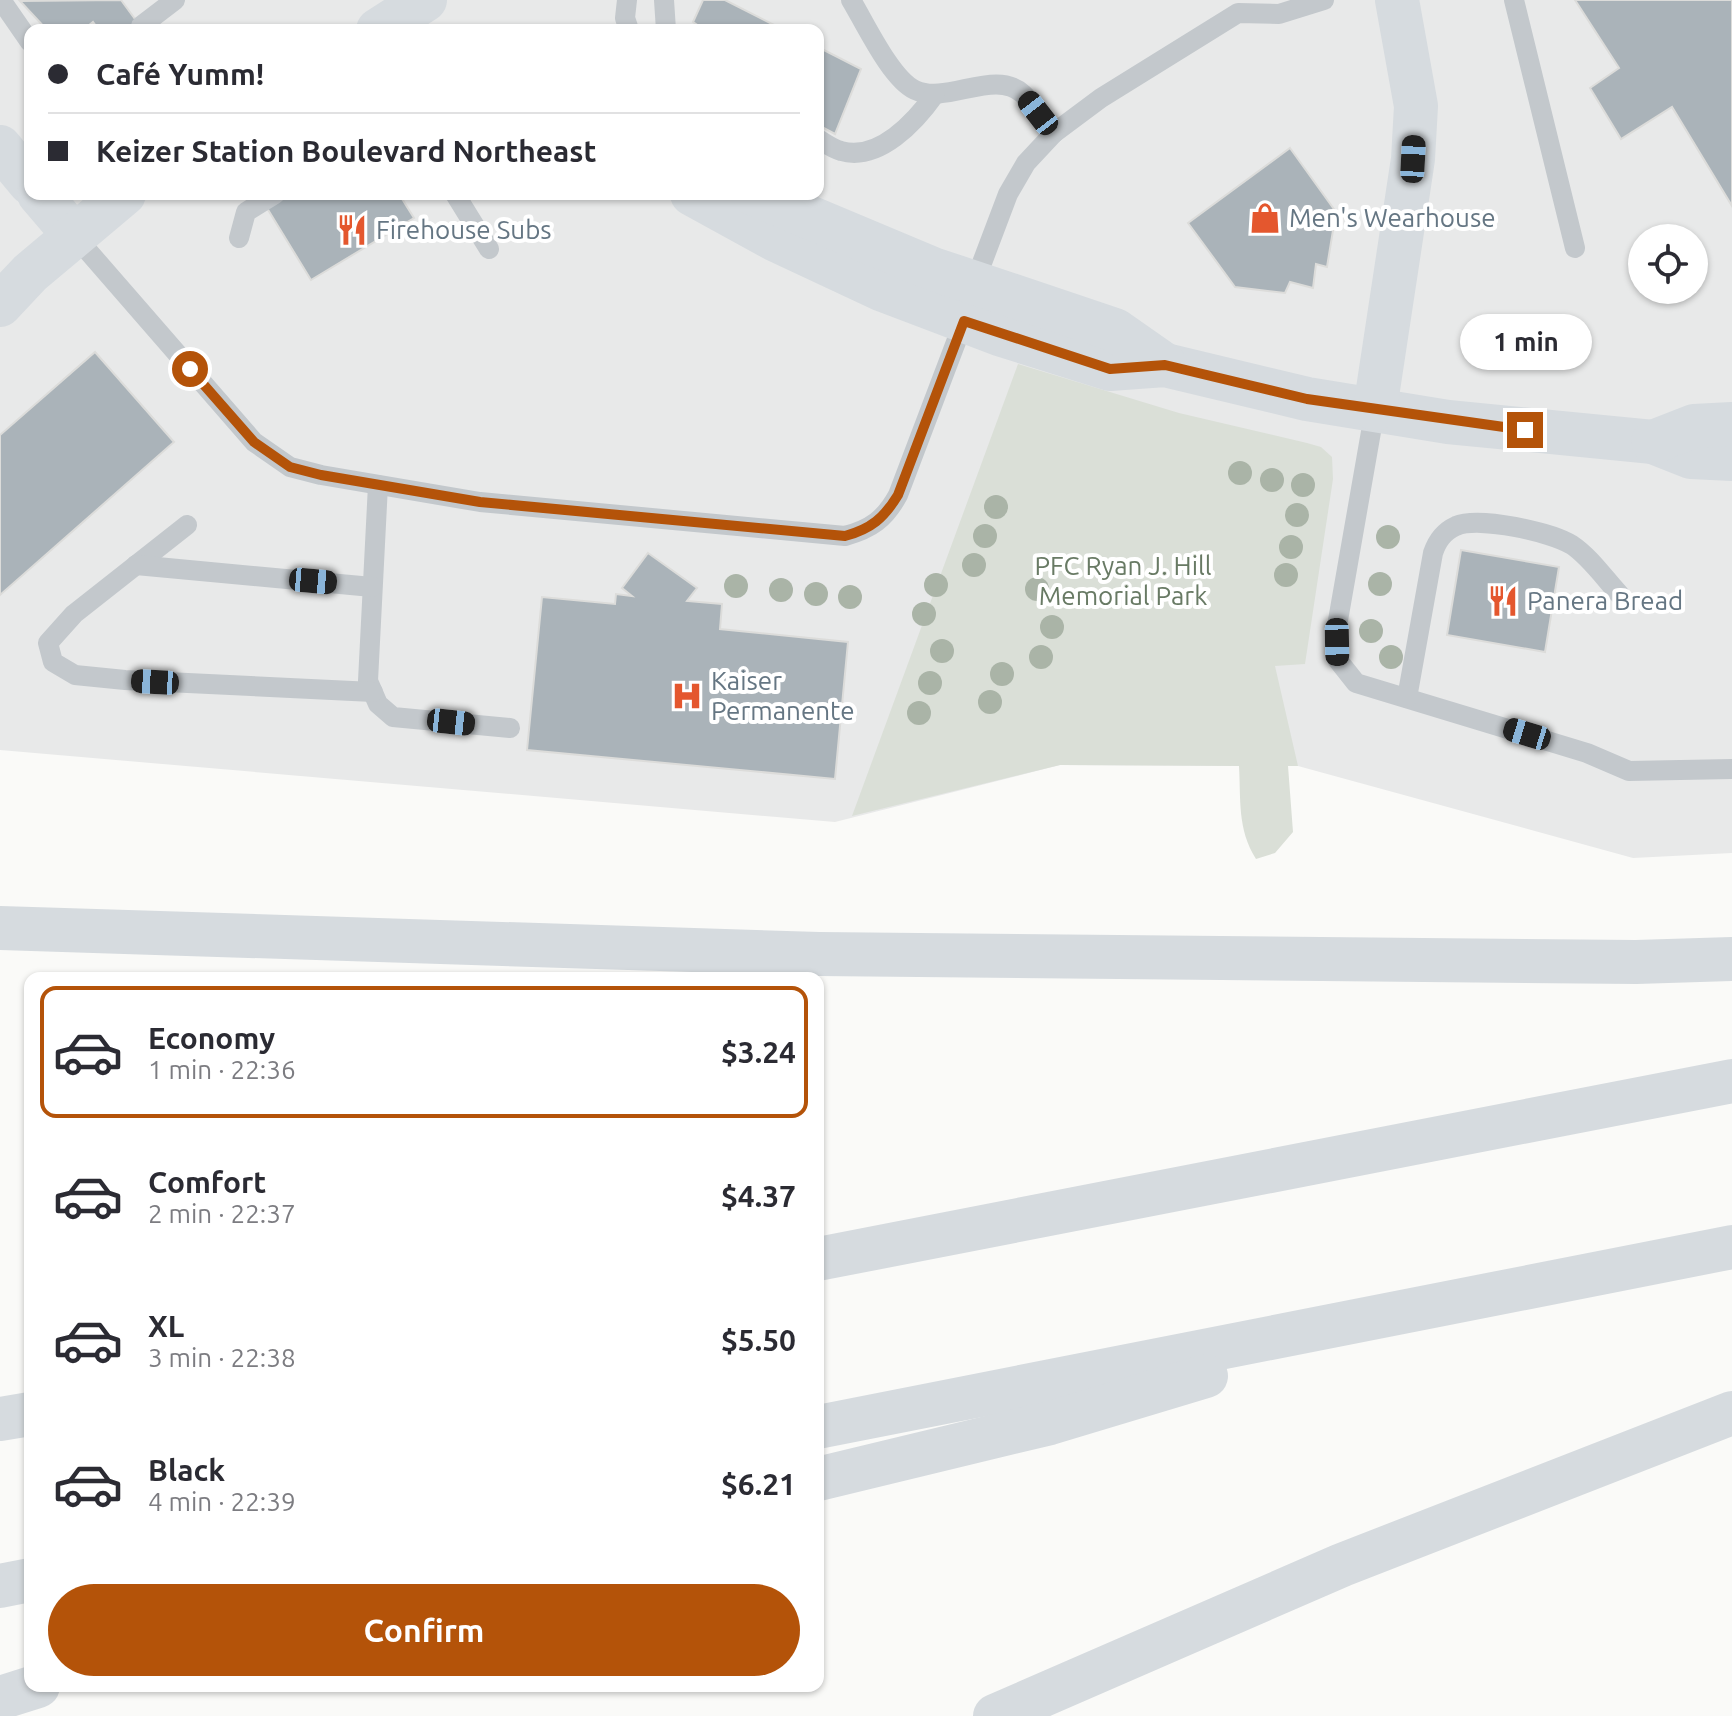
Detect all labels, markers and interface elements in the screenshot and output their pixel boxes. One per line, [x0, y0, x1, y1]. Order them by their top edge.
text: Café Yumm! [96, 57, 264, 91]
car [1014, 87, 1062, 139]
text: Keizer Station Boulevard Northeast [96, 134, 596, 168]
car [1400, 134, 1426, 184]
shop icon: Men's Wearhouse [1248, 201, 1282, 235]
place label: Men's Wearhouse [1289, 203, 1496, 232]
restaurant icon: Firehouse Subs [335, 213, 369, 247]
place label: Firehouse Subs [376, 215, 552, 244]
map controls [1628, 224, 1708, 304]
button: locate [1628, 224, 1708, 304]
callout: 1 min [1459, 314, 1591, 370]
text: 1 min [1493, 327, 1559, 356]
route start [172, 351, 208, 387]
route end [1507, 412, 1543, 448]
park label: PFC Ryan J. Hill Memorial Park [1034, 551, 1212, 610]
car [288, 567, 338, 595]
restaurant icon: Panera Bread [1486, 584, 1520, 618]
place label: Panera Bread [1527, 586, 1683, 615]
car [1325, 618, 1349, 666]
place label: Kaiser Permanente [711, 666, 855, 725]
car [130, 669, 180, 695]
hospital icon: Kaiser Permanente [670, 679, 704, 713]
car [426, 708, 476, 736]
car [1501, 716, 1553, 752]
icon: car [52, 1016, 124, 1088]
text: Economy [148, 1021, 275, 1055]
text: $3.24 [721, 1035, 796, 1069]
text: 1 min · 22:36 [148, 1055, 296, 1084]
icon: car [52, 1160, 124, 1232]
text: Comfort [148, 1165, 266, 1199]
text: $4.37 [721, 1179, 796, 1213]
text: 2 min · 22:37 [148, 1199, 296, 1228]
icon: car [52, 1304, 124, 1376]
text: XL [148, 1309, 184, 1343]
text: $5.50 [721, 1323, 796, 1357]
text: 3 min · 22:38 [148, 1343, 296, 1372]
icon: car [52, 1448, 124, 1520]
text: Black [148, 1453, 225, 1487]
text: $6.21 [721, 1467, 796, 1501]
text: 4 min · 22:39 [148, 1487, 296, 1516]
button: Confirm [48, 1584, 800, 1676]

